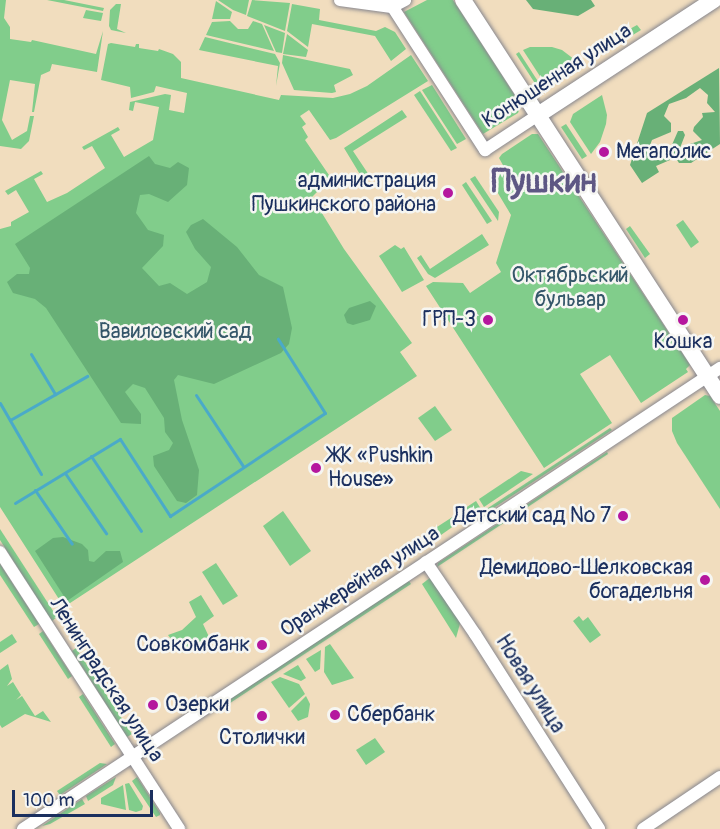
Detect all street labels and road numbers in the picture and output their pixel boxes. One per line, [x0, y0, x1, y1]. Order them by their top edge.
street label: Конюшенная улица [478, 18, 636, 134]
street label: Оранжерейная улица [276, 521, 444, 643]
street label: Ленинградская улица [44, 593, 168, 767]
street label: Новая улица [490, 630, 570, 738]

